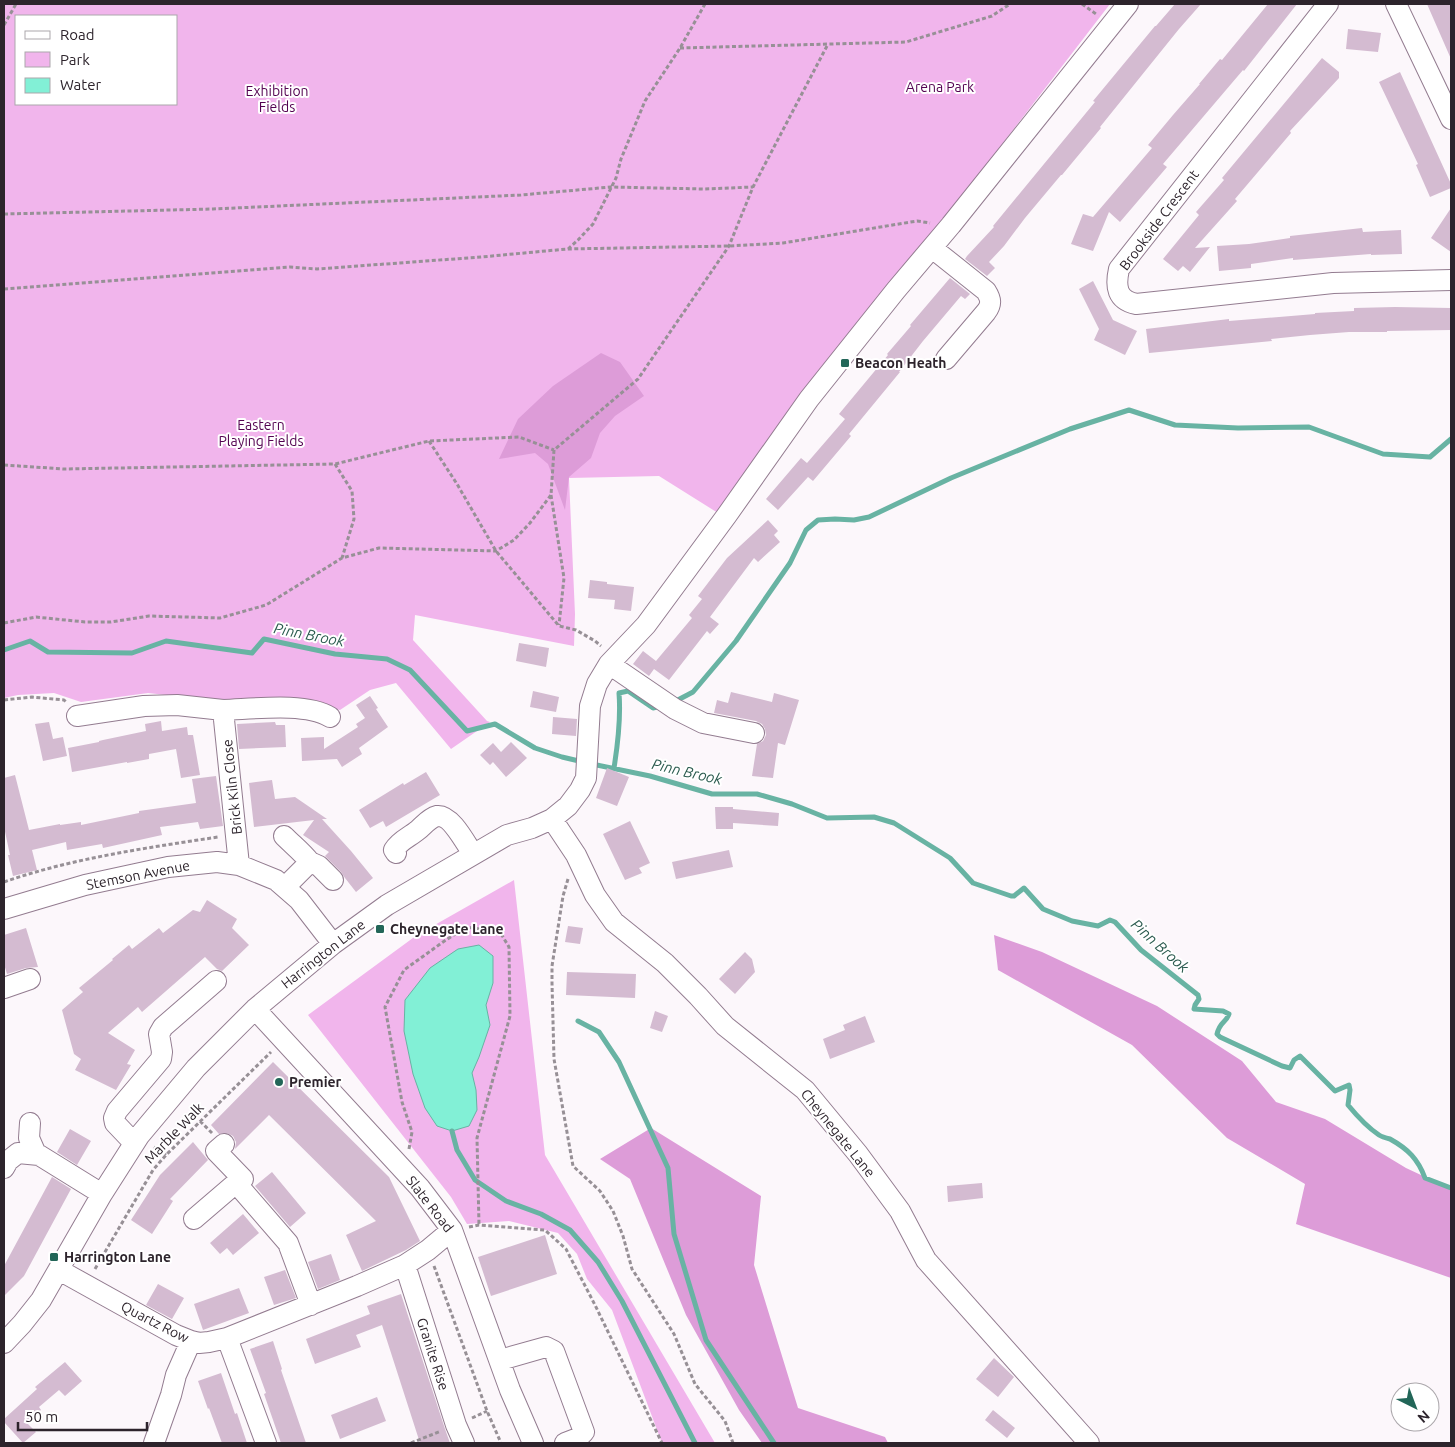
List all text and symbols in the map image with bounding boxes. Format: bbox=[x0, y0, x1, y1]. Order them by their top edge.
legend bbox=[15, 15, 178, 105]
text: Road bbox=[60, 26, 95, 43]
text: Park bbox=[60, 51, 90, 68]
text: Water bbox=[60, 76, 101, 93]
park label: Arena Park bbox=[906, 79, 974, 95]
park label: Exhibition Fields bbox=[245, 83, 309, 115]
street label: Brookside Crescent bbox=[1116, 166, 1202, 273]
place label: Beacon Heath bbox=[855, 355, 947, 371]
marker: Beacon Heath bbox=[839, 357, 851, 369]
park label: Eastern Playing Fields bbox=[218, 417, 304, 449]
water label: Pinn Brook bbox=[272, 619, 346, 650]
street label: Brick Kiln Close bbox=[219, 739, 245, 835]
water label: Pinn Brook bbox=[650, 755, 724, 788]
street label: Stemson Avenue bbox=[85, 857, 191, 893]
water label: Pinn Brook bbox=[1128, 915, 1193, 976]
street label: Harrington Lane bbox=[278, 916, 368, 992]
place label: Cheynegate Lane bbox=[390, 921, 504, 937]
marker: Cheynegate Lane bbox=[374, 923, 386, 935]
place label: Premier bbox=[289, 1074, 342, 1090]
marker: Premier bbox=[273, 1076, 285, 1088]
street label: Cheynegate Lane bbox=[798, 1086, 878, 1180]
street label: Marble Walk bbox=[141, 1099, 207, 1167]
street label: Slate Road bbox=[403, 1173, 457, 1235]
place label: Harrington Lane bbox=[64, 1249, 171, 1265]
marker: Harrington Lane bbox=[48, 1251, 60, 1263]
street label: Quartz Row bbox=[118, 1298, 192, 1346]
street label: Granite Rise bbox=[414, 1316, 452, 1392]
north arrow bbox=[1390, 1382, 1440, 1432]
scale bar bbox=[18, 1400, 146, 1432]
text: N bbox=[1414, 1407, 1433, 1426]
text: 50 m bbox=[25, 1408, 58, 1425]

